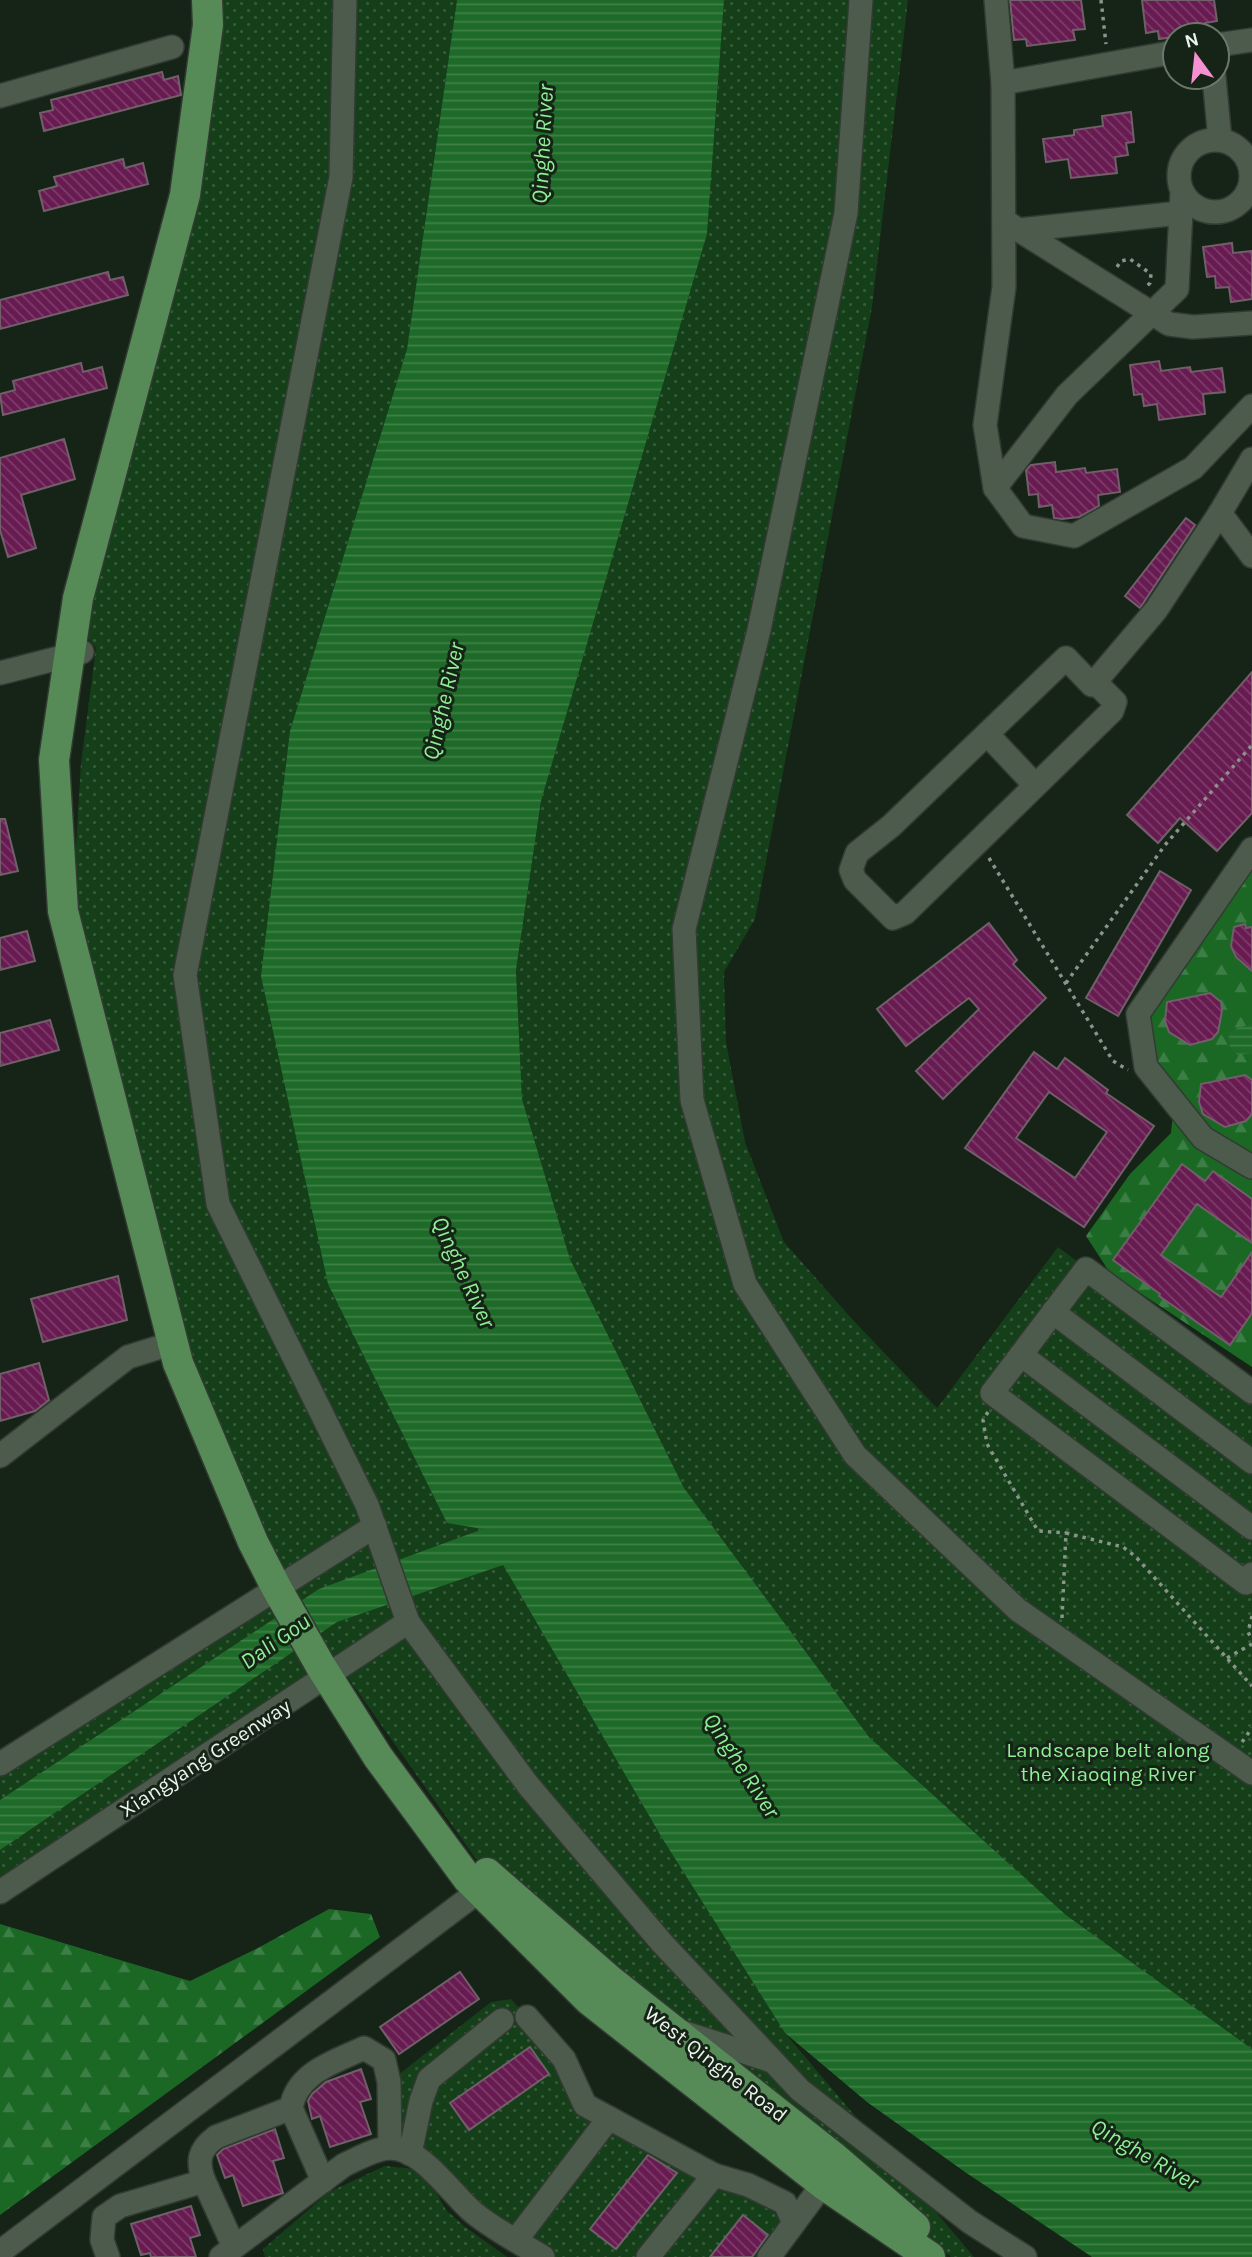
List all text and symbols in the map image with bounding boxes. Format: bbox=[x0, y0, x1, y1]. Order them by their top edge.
north arrow bbox=[1161, 21, 1231, 91]
text: N bbox=[1182, 28, 1201, 53]
water label: Qinghe River bbox=[526, 82, 559, 205]
water label: Qinghe River bbox=[417, 639, 470, 763]
water label: Qinghe River bbox=[426, 1212, 502, 1333]
water label: Dali Gou bbox=[235, 1608, 316, 1675]
street label: Xiangyang Greenway bbox=[115, 1694, 295, 1822]
water label: Qinghe River bbox=[698, 1708, 786, 1824]
park label: Landscape belt along the Xiaoqing River bbox=[1006, 1738, 1210, 1786]
street label: West Qinghe Road bbox=[640, 2001, 792, 2127]
water label: Qinghe River bbox=[1086, 2113, 1204, 2197]

